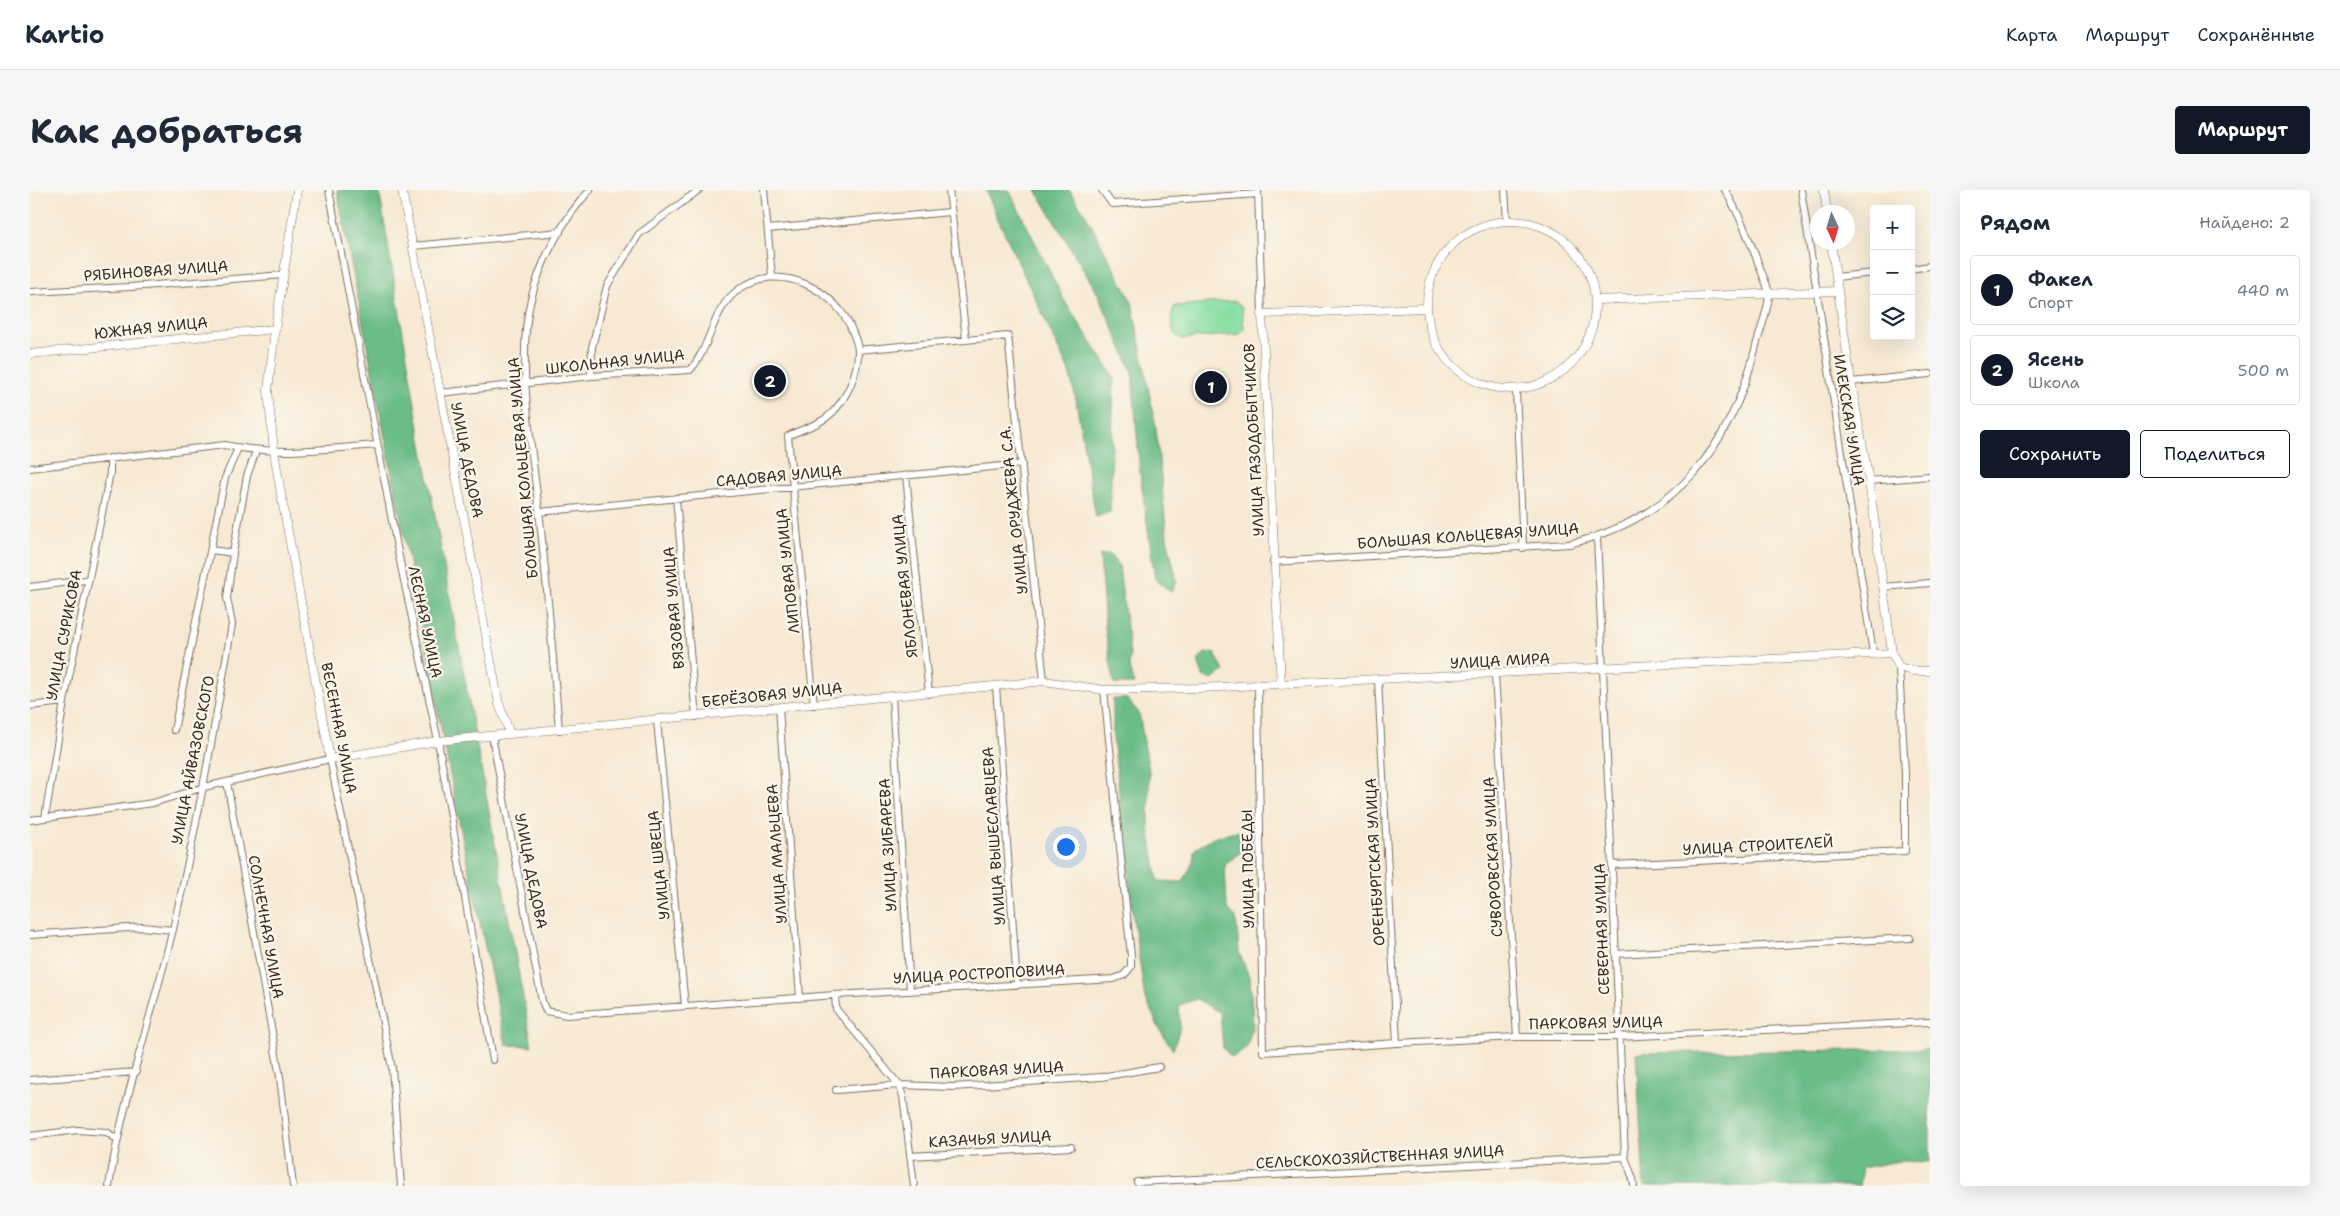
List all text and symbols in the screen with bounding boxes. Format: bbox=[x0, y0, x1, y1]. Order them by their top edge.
text: Kartio bbox=[25, 19, 104, 51]
text: Карта bbox=[2006, 23, 2057, 47]
text: Маршрут bbox=[2085, 23, 2169, 47]
text: Сохранённые bbox=[2197, 23, 2315, 47]
button: Маршрут bbox=[2175, 106, 2310, 154]
text: Как добраться bbox=[30, 107, 303, 154]
north arrow bbox=[1810, 205, 1855, 250]
map controls bbox=[1870, 205, 1915, 340]
button: + bbox=[1870, 205, 1915, 250]
text: Рядом bbox=[1980, 209, 2050, 237]
text: Найдено: 2 bbox=[2199, 212, 2290, 233]
button: − bbox=[1870, 250, 1915, 295]
street label: РЯБИНОВАЯ УЛИЦА bbox=[83, 256, 229, 286]
text: Факел bbox=[2028, 267, 2093, 292]
text: 1 bbox=[1993, 280, 2001, 301]
text: 440 m bbox=[2237, 280, 2289, 301]
text: Спорт bbox=[2028, 292, 2073, 313]
button: layers bbox=[1870, 295, 1915, 340]
street label: ЮЖНАЯ УЛИЦА bbox=[93, 312, 209, 344]
street label: УЛИЦА ГАЗОДОБЫТЧИКОВ bbox=[1239, 343, 1269, 537]
street label: ШКОЛЬНАЯ УЛИЦА bbox=[544, 345, 686, 379]
text: Ясень bbox=[2028, 347, 2084, 372]
street label: ИЛЕКСКАЯ УЛИЦА bbox=[1829, 353, 1869, 487]
street label: БОЛЬШАЯ КОЛЬЦЕВАЯ УЛИЦА bbox=[503, 356, 543, 580]
text: 2 bbox=[1991, 360, 2003, 381]
text: 500 m bbox=[2238, 360, 2289, 381]
pin: 2 bbox=[754, 362, 786, 400]
pin: 1 bbox=[1195, 368, 1227, 406]
text: Школа bbox=[2028, 372, 2080, 393]
street label: УЛИЦА ДЕДОВА bbox=[446, 400, 488, 520]
street label: УЛИЦА ОРУДЖЕВА С.А. bbox=[995, 425, 1033, 595]
button: Сохранить bbox=[1980, 430, 2130, 478]
button: Поделиться bbox=[2140, 430, 2290, 478]
street label: САДОВАЯ УЛИЦА bbox=[715, 461, 843, 491]
street label: ЛИПОВАЯ УЛИЦА bbox=[771, 507, 805, 635]
street label: ЯБЛОНЕВАЯ УЛИЦА bbox=[887, 513, 922, 659]
street label: БОЛЬШАЯ КОЛЬЦЕВАЯ УЛИЦА bbox=[1356, 518, 1580, 554]
street label: ВЯЗОВАЯ УЛИЦА bbox=[659, 546, 689, 670]
street label: ЛЕСНАЯ УЛИЦА bbox=[403, 564, 447, 680]
street label: УЛИЦА СУРИКОВА bbox=[41, 568, 87, 702]
street label: УЛИЦА МИРА bbox=[1449, 648, 1551, 674]
street label: ВЕСЕННАЯ УЛИЦА bbox=[316, 661, 362, 796]
street label: УЛИЦА АЙВАЗОВСКОГО bbox=[166, 673, 219, 846]
street label: БЕРЁЗОВАЯ УЛИЦА bbox=[701, 678, 844, 712]
street label: УЛИЦА ВЫШЕСЛАВЦЕВА bbox=[978, 746, 1010, 926]
street label: СУВОРОВСКАЯ УЛИЦА bbox=[1479, 776, 1507, 938]
street label: ОРЕНБУРГСКАЯ УЛИЦА bbox=[1361, 777, 1389, 947]
street label: УЛИЦА ЗИБАРЕВА bbox=[875, 778, 901, 912]
street label: УЛИЦА МАЛЬЦЕВА bbox=[762, 783, 792, 925]
street label: УЛИЦА ШВЕЦА bbox=[643, 809, 675, 921]
street label: УЛИЦА ПОБЕДЫ bbox=[1237, 809, 1259, 929]
street label: УЛИЦА ДЕДОВА bbox=[510, 811, 552, 931]
street label: УЛИЦА СТРОИТЕЛЕЙ bbox=[1682, 831, 1834, 860]
your location bbox=[1053, 834, 1079, 860]
street label: СОЛНЕЧНАЯ УЛИЦА bbox=[244, 854, 288, 1000]
street label: СЕВЕРНАЯ УЛИЦА bbox=[1590, 863, 1614, 995]
street label: УЛИЦА РОСТРОПОВИЧА bbox=[892, 959, 1066, 988]
street label: ПАРКОВАЯ УЛИЦА bbox=[1529, 1012, 1663, 1034]
street label: ПАРКОВАЯ УЛИЦА bbox=[930, 1056, 1065, 1083]
street label: КАЗАЧЬЯ УЛИЦА bbox=[928, 1126, 1052, 1152]
street label: СЕЛЬСКОХОЗЯЙСТВЕННАЯ УЛИЦА bbox=[1255, 1139, 1505, 1173]

